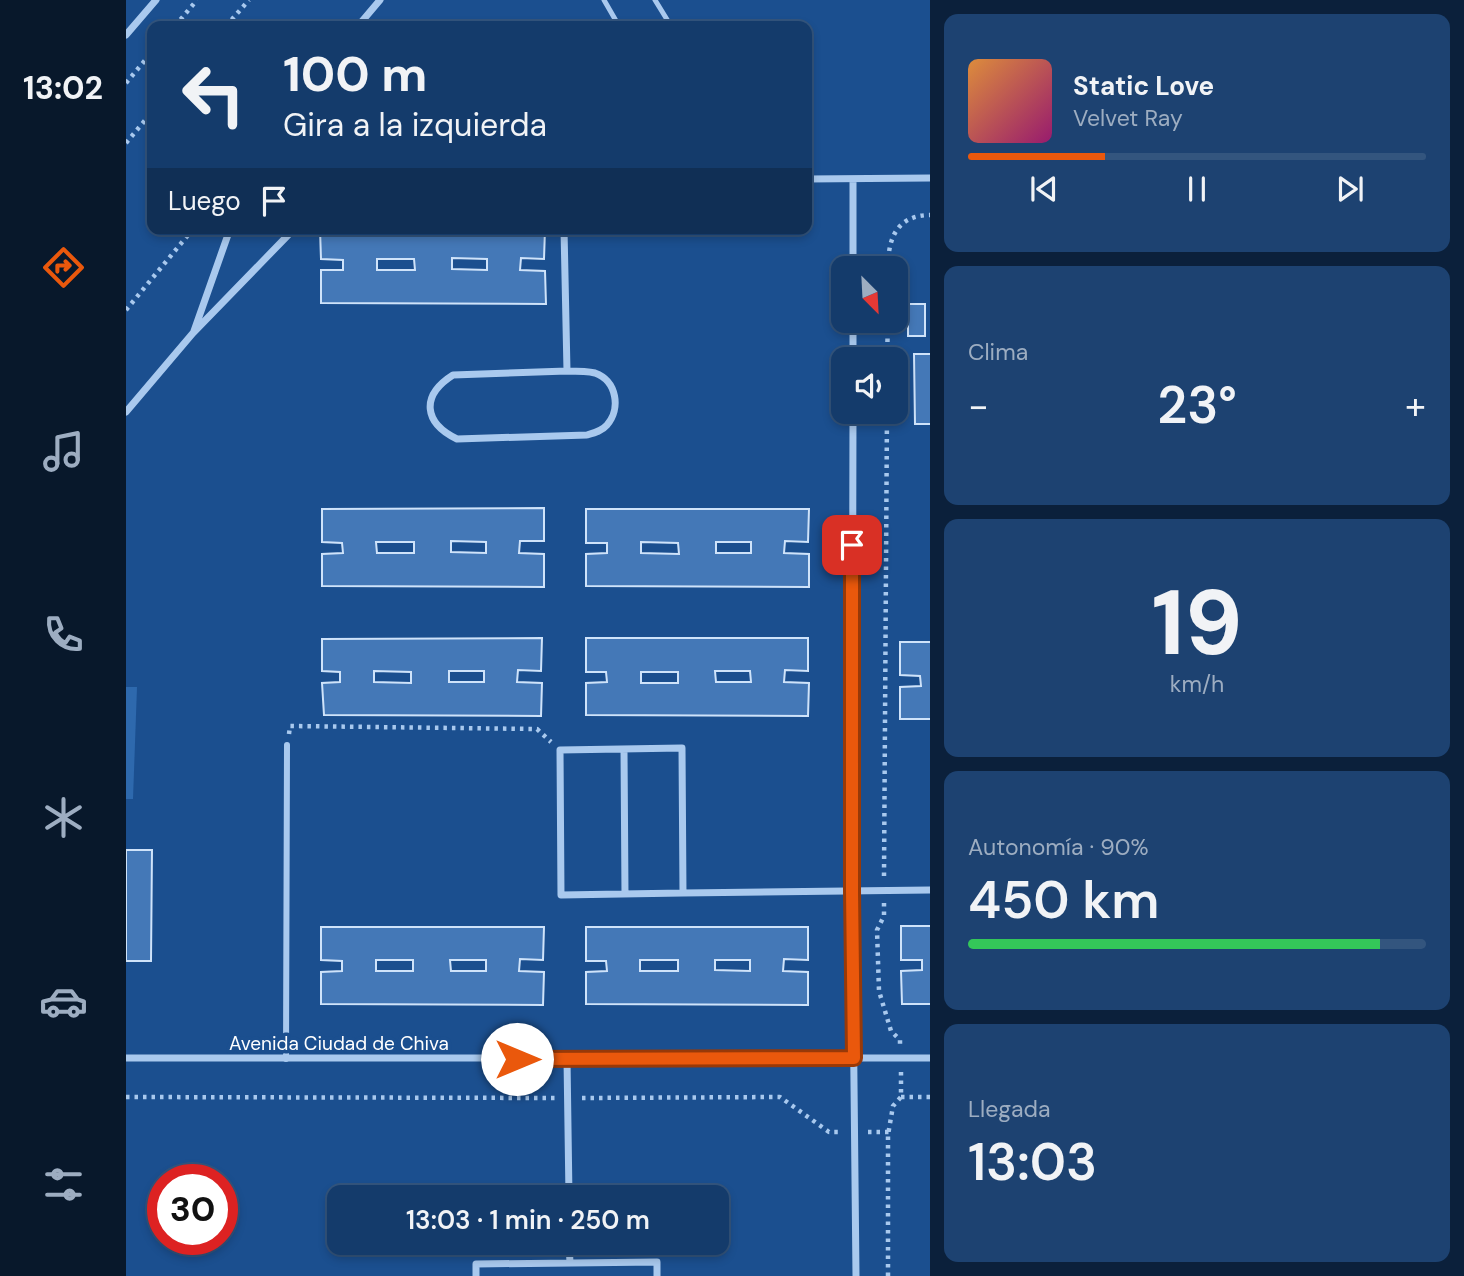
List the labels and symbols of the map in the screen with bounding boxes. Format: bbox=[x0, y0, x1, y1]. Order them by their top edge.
north arrow bbox=[831, 256, 908, 332]
pin bbox=[822, 515, 882, 575]
position arrow bbox=[480, 1022, 554, 1096]
street label: Avenida Ciudad de Chiva bbox=[229, 1031, 449, 1056]
speed limit sign: 30 bbox=[147, 1164, 238, 1255]

